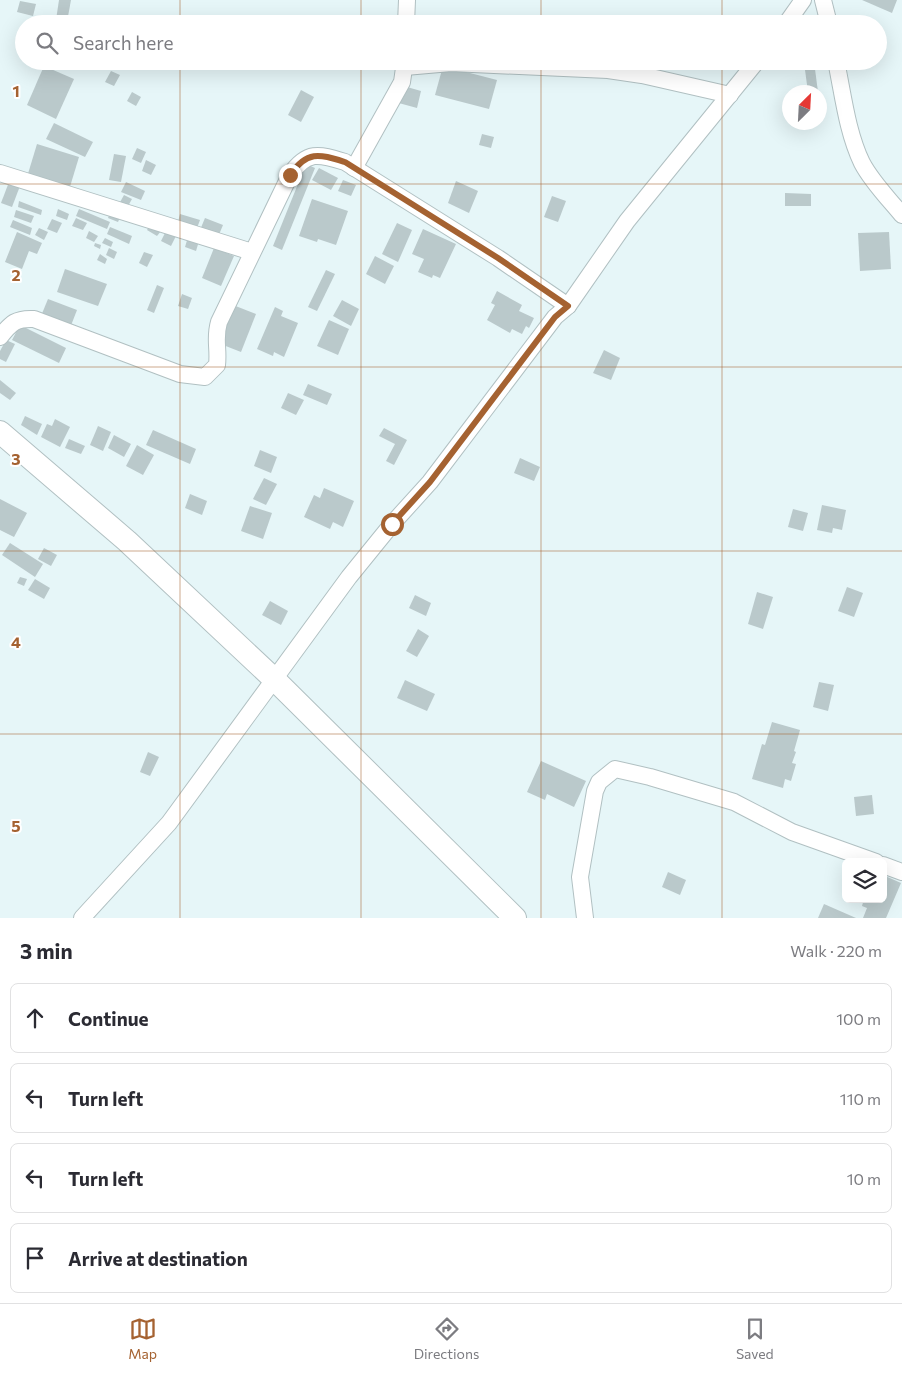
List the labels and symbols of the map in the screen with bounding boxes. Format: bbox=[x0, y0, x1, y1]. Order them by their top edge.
text: 1 bbox=[12, 81, 20, 100]
north arrow bbox=[782, 85, 827, 130]
route end bbox=[279, 164, 302, 187]
text: 2 bbox=[11, 265, 21, 284]
text: 3 bbox=[11, 449, 21, 468]
route start bbox=[381, 513, 404, 536]
text: 4 bbox=[11, 632, 21, 651]
text: 5 bbox=[11, 816, 21, 835]

